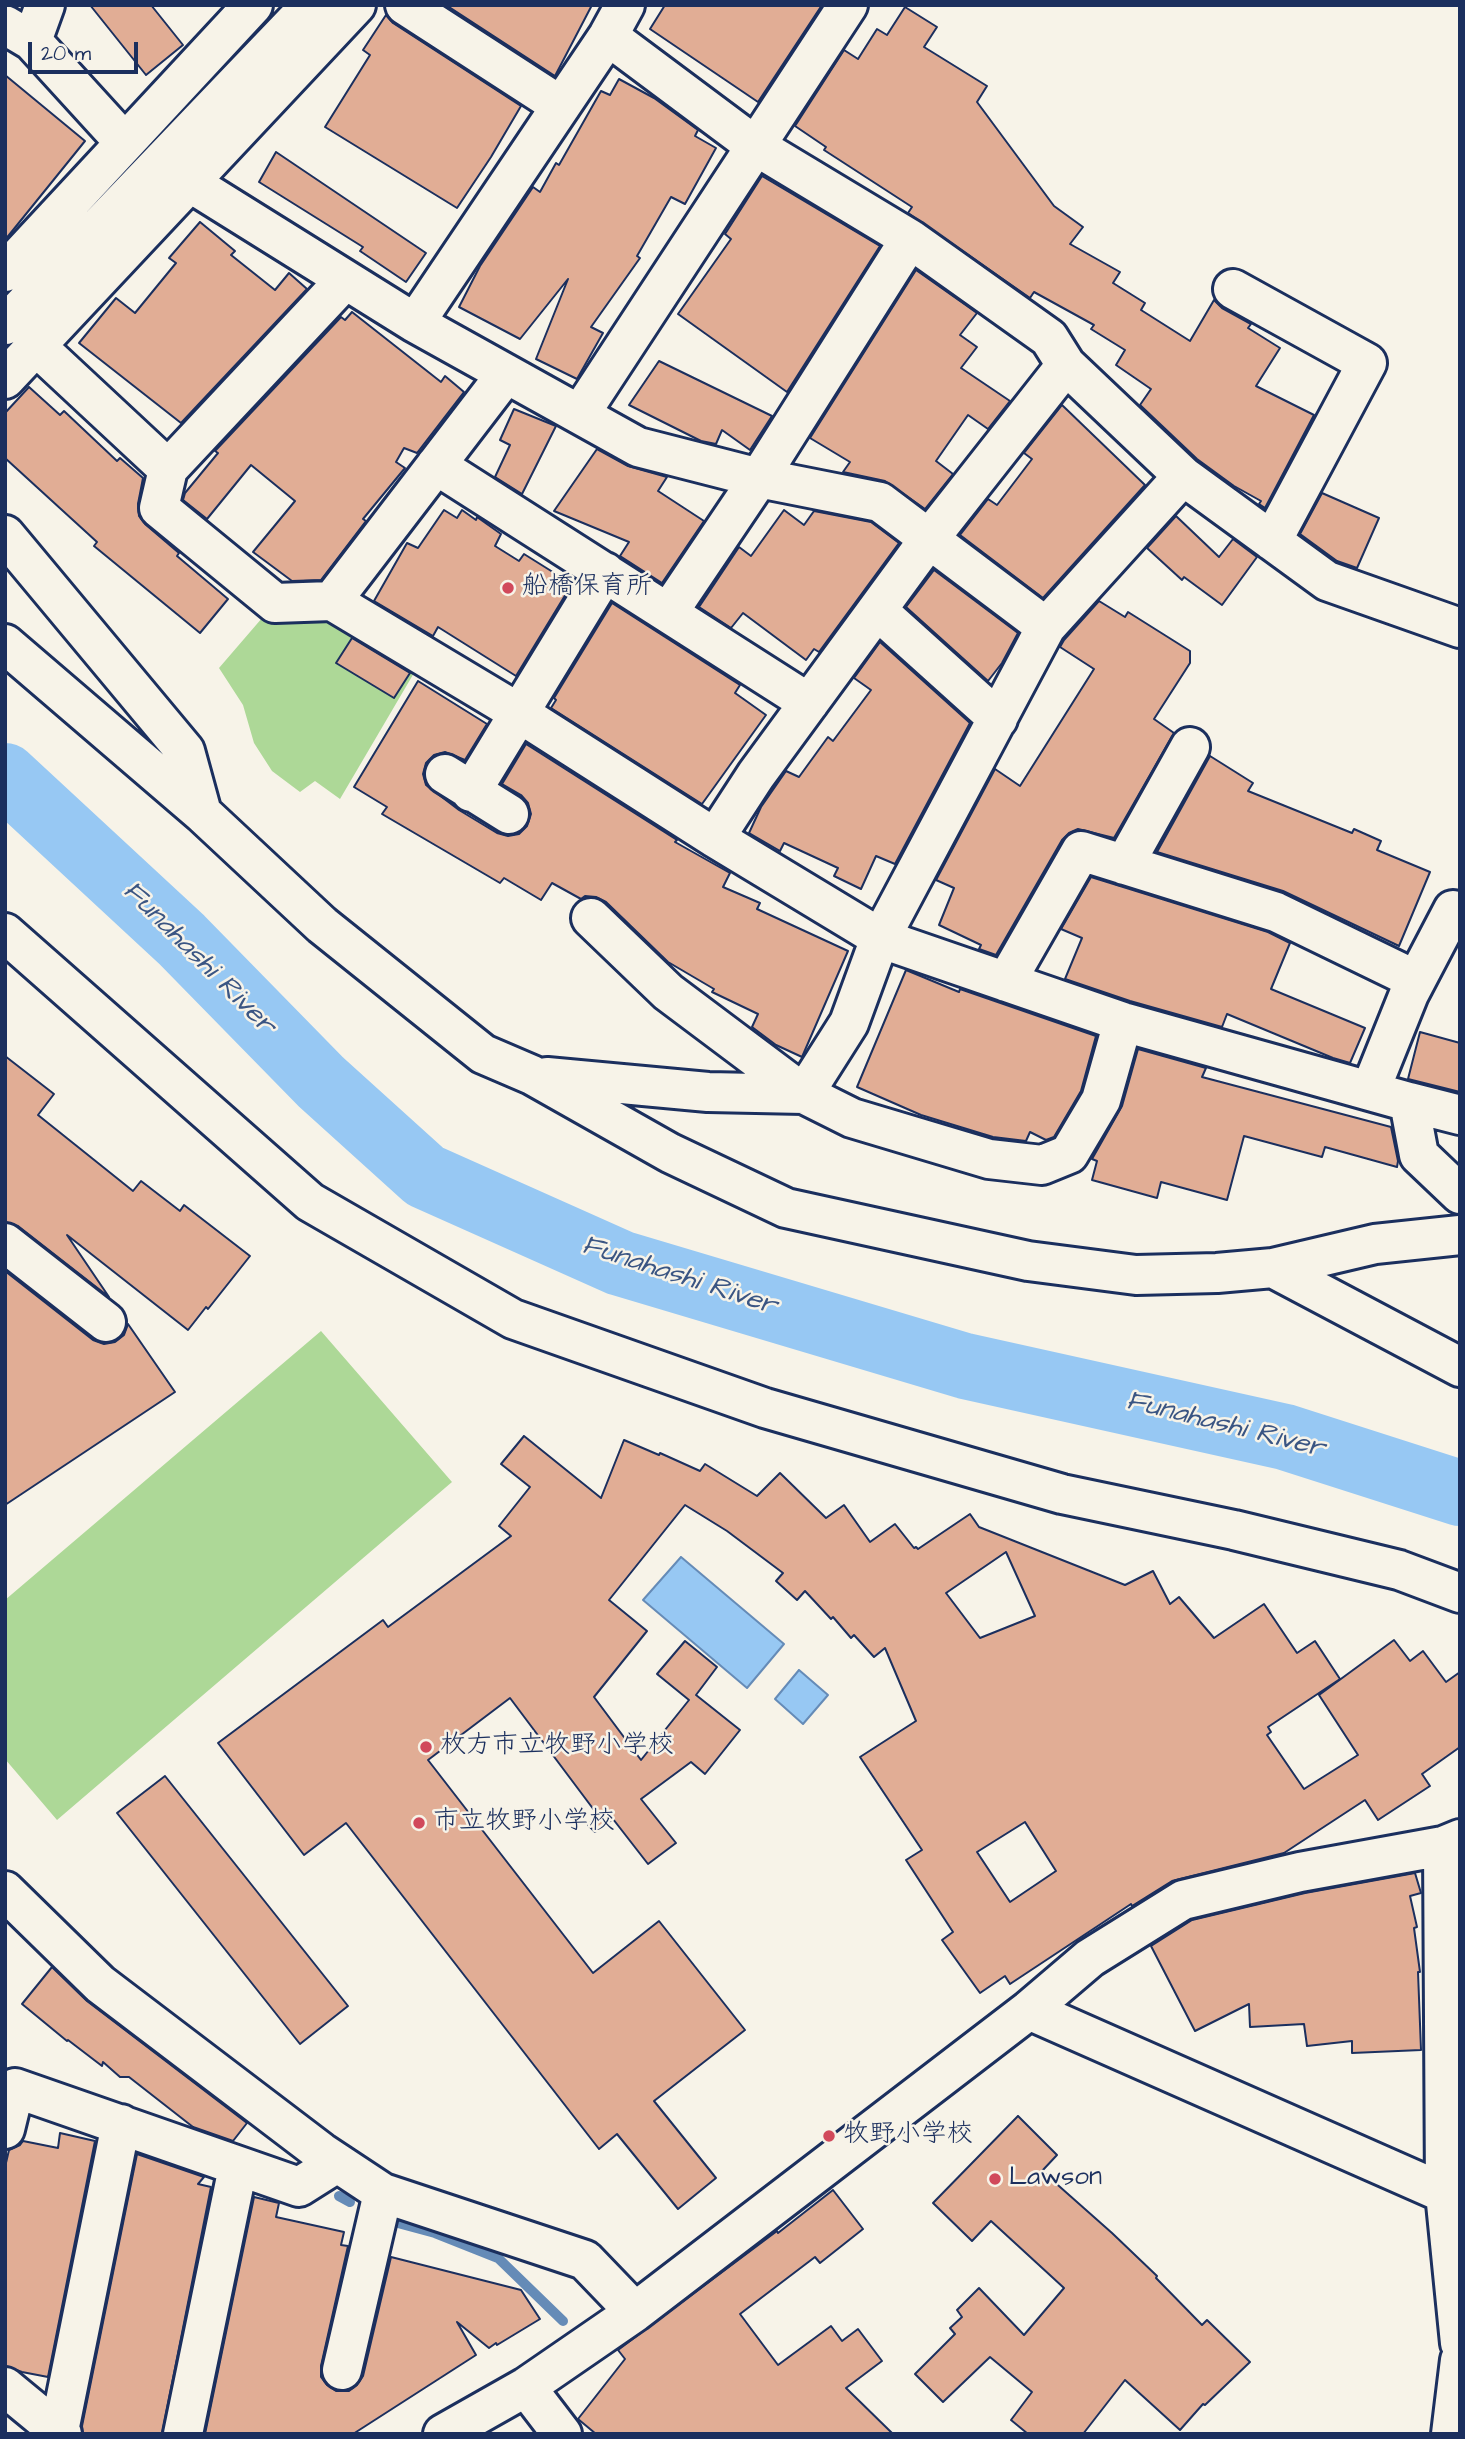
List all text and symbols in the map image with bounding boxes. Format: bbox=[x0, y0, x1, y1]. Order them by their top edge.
scale bar bbox=[32, 28, 142, 72]
text: 20 m bbox=[41, 39, 91, 68]
place label: 船橋保育所 bbox=[522, 572, 652, 604]
marker: 船橋保育所 bbox=[500, 580, 516, 596]
water label: Funahashi River bbox=[114, 875, 282, 1043]
water label: Funahashi River bbox=[577, 1230, 781, 1324]
water label: Funahashi River bbox=[1123, 1385, 1327, 1467]
place label: 枚方市立牧野小学校 bbox=[440, 1731, 674, 1763]
marker: 枚方市立牧野小学校 bbox=[418, 1739, 434, 1755]
place label: 市立牧野小学校 bbox=[433, 1807, 615, 1839]
marker: 市立牧野小学校 bbox=[411, 1815, 427, 1831]
place label: 牧野小学校 bbox=[843, 2120, 973, 2152]
marker: 牧野小学校 bbox=[821, 2128, 837, 2144]
place label: Lawson bbox=[1009, 2163, 1102, 2195]
marker: Lawson bbox=[987, 2171, 1003, 2187]

